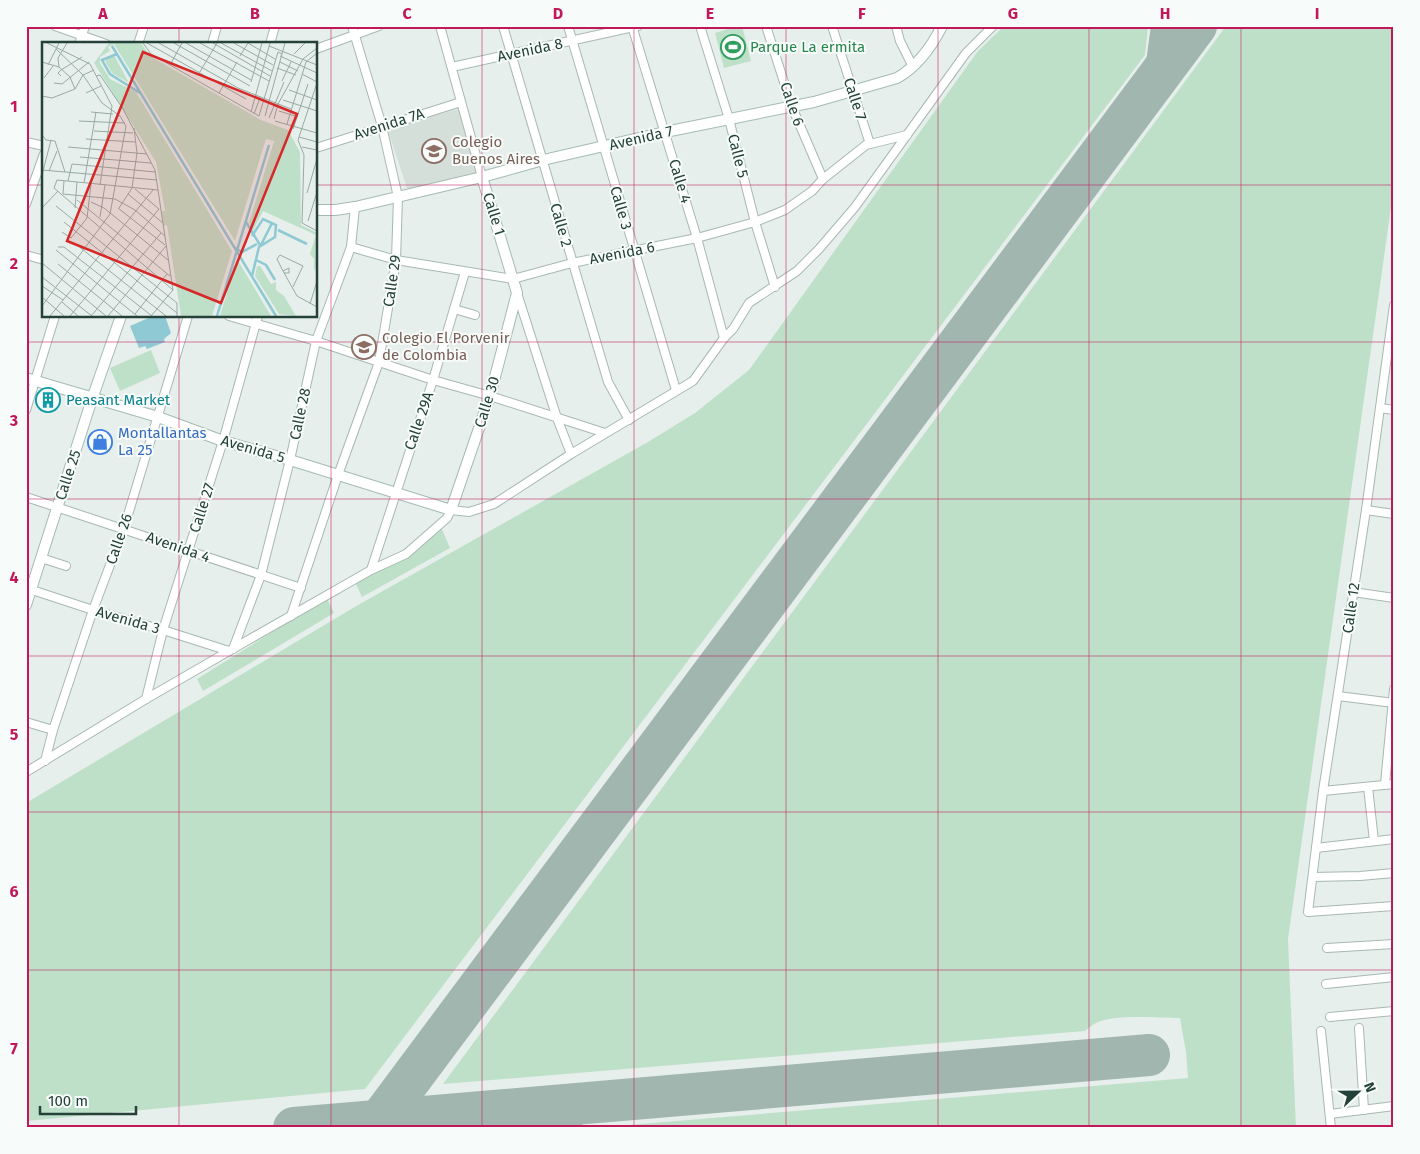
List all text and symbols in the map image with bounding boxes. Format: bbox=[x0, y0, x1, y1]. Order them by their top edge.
text: A bbox=[97, 4, 108, 23]
text: B bbox=[250, 4, 260, 23]
text: C bbox=[402, 4, 412, 23]
text: D bbox=[553, 4, 563, 23]
text: E bbox=[706, 4, 714, 23]
text: F bbox=[858, 4, 866, 23]
text: G bbox=[1008, 4, 1018, 23]
text: H bbox=[1160, 4, 1170, 23]
text: I bbox=[1315, 4, 1319, 23]
street label: Avenida 8 bbox=[496, 34, 564, 66]
sports icon: Parque La ermita bbox=[720, 34, 746, 60]
place label: Parque La ermita bbox=[750, 38, 865, 56]
inset map bbox=[42, 42, 318, 318]
street label: Calle 7 bbox=[840, 75, 870, 123]
street label: Calle 6 bbox=[776, 80, 808, 128]
text: 1 bbox=[10, 97, 18, 116]
street label: Avenida 7A bbox=[351, 104, 427, 144]
street label: Avenida 7 bbox=[607, 122, 675, 154]
street label: Calle 5 bbox=[724, 132, 752, 180]
place label: Colegio Buenos Aires bbox=[452, 133, 540, 168]
school or university icon: Colegio Buenos Aires bbox=[421, 138, 447, 164]
street label: Calle 4 bbox=[665, 157, 695, 205]
street label: Calle 3 bbox=[606, 184, 636, 232]
street label: Calle 1 bbox=[479, 191, 509, 237]
street label: Calle 2 bbox=[546, 201, 576, 249]
street label: Avenida 6 bbox=[588, 238, 656, 268]
text: 2 bbox=[10, 254, 18, 273]
street label: Calle 29 bbox=[379, 254, 405, 308]
place label: Colegio El Porvenir de Colombia bbox=[382, 329, 510, 364]
school or university icon: Colegio El Porvenir de Colombia bbox=[351, 334, 377, 360]
street label: Calle 30 bbox=[471, 374, 503, 430]
street label: Calle 28 bbox=[286, 386, 314, 442]
building icon: Peasant Market bbox=[35, 387, 61, 413]
street label: Calle 29A bbox=[401, 389, 438, 453]
place label: Peasant Market bbox=[66, 391, 171, 409]
text: 3 bbox=[9, 411, 18, 430]
place label: Montallantas La 25 bbox=[118, 424, 207, 459]
shop icon: Montallantas La 25 bbox=[87, 429, 113, 455]
street label: Avenida 5 bbox=[219, 431, 287, 467]
street label: Calle 25 bbox=[51, 447, 85, 503]
street label: Calle 27 bbox=[186, 481, 219, 535]
street label: Calle 26 bbox=[102, 511, 136, 567]
street label: Avenida 4 bbox=[144, 528, 212, 566]
text: 4 bbox=[9, 568, 19, 587]
street label: Calle 12 bbox=[1339, 581, 1363, 635]
street label: Avenida 3 bbox=[94, 602, 162, 638]
text: 5 bbox=[10, 725, 19, 744]
text: 6 bbox=[9, 882, 19, 901]
text: 7 bbox=[10, 1039, 18, 1058]
north arrow bbox=[1332, 1066, 1382, 1116]
text: N bbox=[1360, 1080, 1379, 1095]
scale bar bbox=[40, 1084, 136, 1116]
text: 100 m bbox=[48, 1092, 88, 1110]

